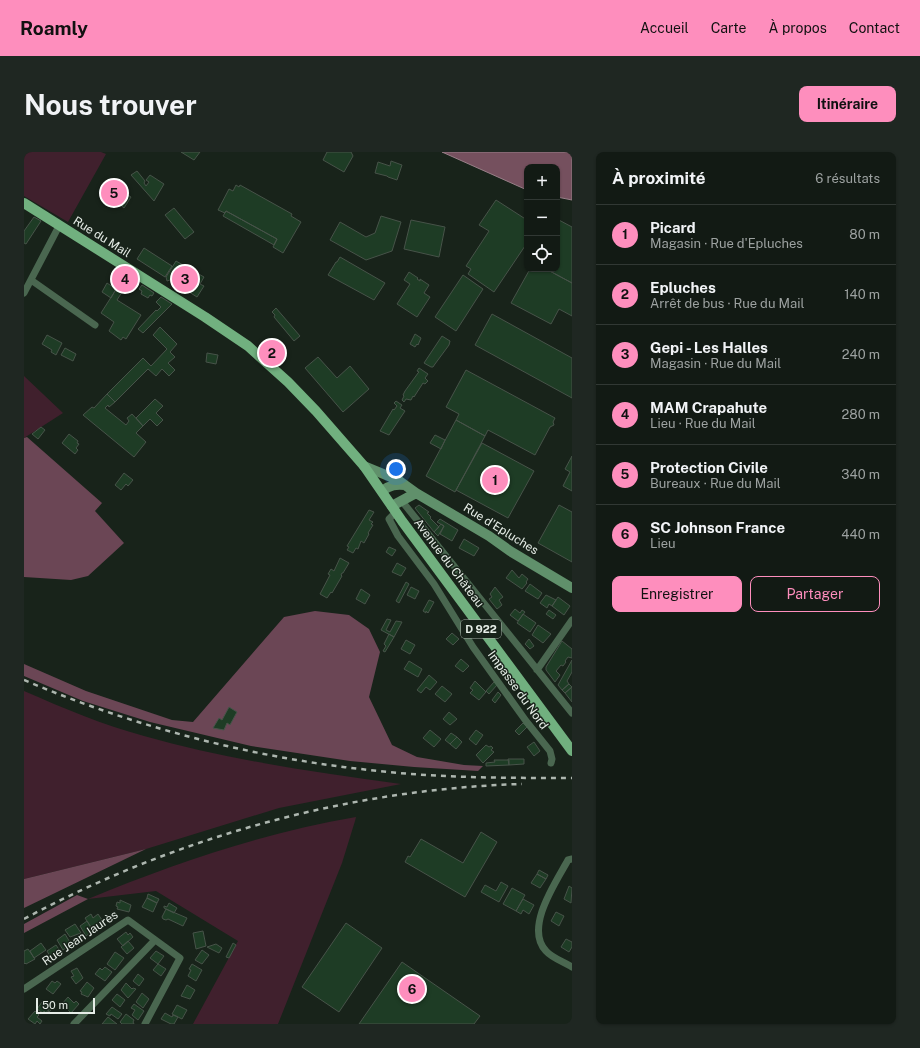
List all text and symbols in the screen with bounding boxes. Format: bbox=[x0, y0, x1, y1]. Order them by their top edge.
text: Roamly bbox=[20, 17, 88, 39]
text: Accueil bbox=[640, 20, 689, 36]
text: Carte bbox=[711, 20, 747, 36]
text: À propos bbox=[769, 20, 827, 36]
text: Contact bbox=[849, 20, 900, 36]
button: Itinéraire bbox=[799, 86, 896, 122]
text: Nous trouver bbox=[24, 88, 197, 121]
map controls bbox=[524, 164, 560, 272]
button: + bbox=[524, 164, 560, 200]
text: À proximité bbox=[612, 168, 706, 188]
text: 6 résultats bbox=[815, 171, 880, 186]
pin: 5 bbox=[101, 178, 127, 208]
button: − bbox=[524, 200, 560, 236]
street label: Rue du Mail bbox=[71, 214, 134, 260]
text: Picard bbox=[650, 219, 696, 236]
text: 1 bbox=[622, 227, 628, 242]
text: 80 m bbox=[849, 227, 880, 242]
button: locate bbox=[524, 236, 560, 272]
text: Magasin · Rue d'Epluches bbox=[650, 236, 803, 251]
pin: 4 bbox=[112, 264, 138, 294]
pin: 3 bbox=[172, 264, 198, 294]
text: Epluches bbox=[650, 279, 716, 296]
text: 2 bbox=[621, 287, 629, 302]
text: 140 m bbox=[844, 287, 880, 302]
text: Arrêt de bus · Rue du Mail bbox=[650, 296, 804, 311]
pin: 2 bbox=[259, 338, 285, 368]
text: Gepi - Les Halles bbox=[650, 339, 768, 356]
text: 3 bbox=[621, 347, 629, 362]
text: 240 m bbox=[842, 347, 880, 362]
text: Magasin · Rue du Mail bbox=[650, 356, 781, 371]
text: MAM Crapahute bbox=[650, 399, 767, 416]
text: 4 bbox=[621, 407, 629, 422]
text: 280 m bbox=[842, 407, 880, 422]
text: Lieu · Rue du Mail bbox=[650, 416, 756, 431]
your location bbox=[386, 459, 406, 479]
text: Protection Civile bbox=[650, 459, 768, 476]
pin: 1 bbox=[482, 465, 508, 495]
text: 5 bbox=[621, 467, 629, 482]
text: 340 m bbox=[841, 467, 880, 482]
text: Bureaux · Rue du Mail bbox=[650, 476, 781, 491]
street label: Rue d'Epluches bbox=[461, 500, 541, 558]
street label: Avenue du Château bbox=[411, 516, 487, 610]
text: SC Johnson France bbox=[650, 519, 785, 536]
text: 6 bbox=[621, 527, 629, 542]
text: 440 m bbox=[841, 527, 880, 542]
text: Lieu bbox=[650, 536, 676, 551]
button: Enregistrer bbox=[612, 576, 742, 612]
button: Partager bbox=[750, 576, 880, 612]
road number: D 922 bbox=[461, 620, 501, 638]
street label: Impasse du Nord bbox=[485, 648, 551, 732]
street label: Rue Jean Jaurès bbox=[40, 908, 120, 968]
pin: 6 bbox=[399, 974, 425, 1004]
scale bar bbox=[36, 996, 95, 1015]
text: 50 m bbox=[42, 999, 68, 1011]

